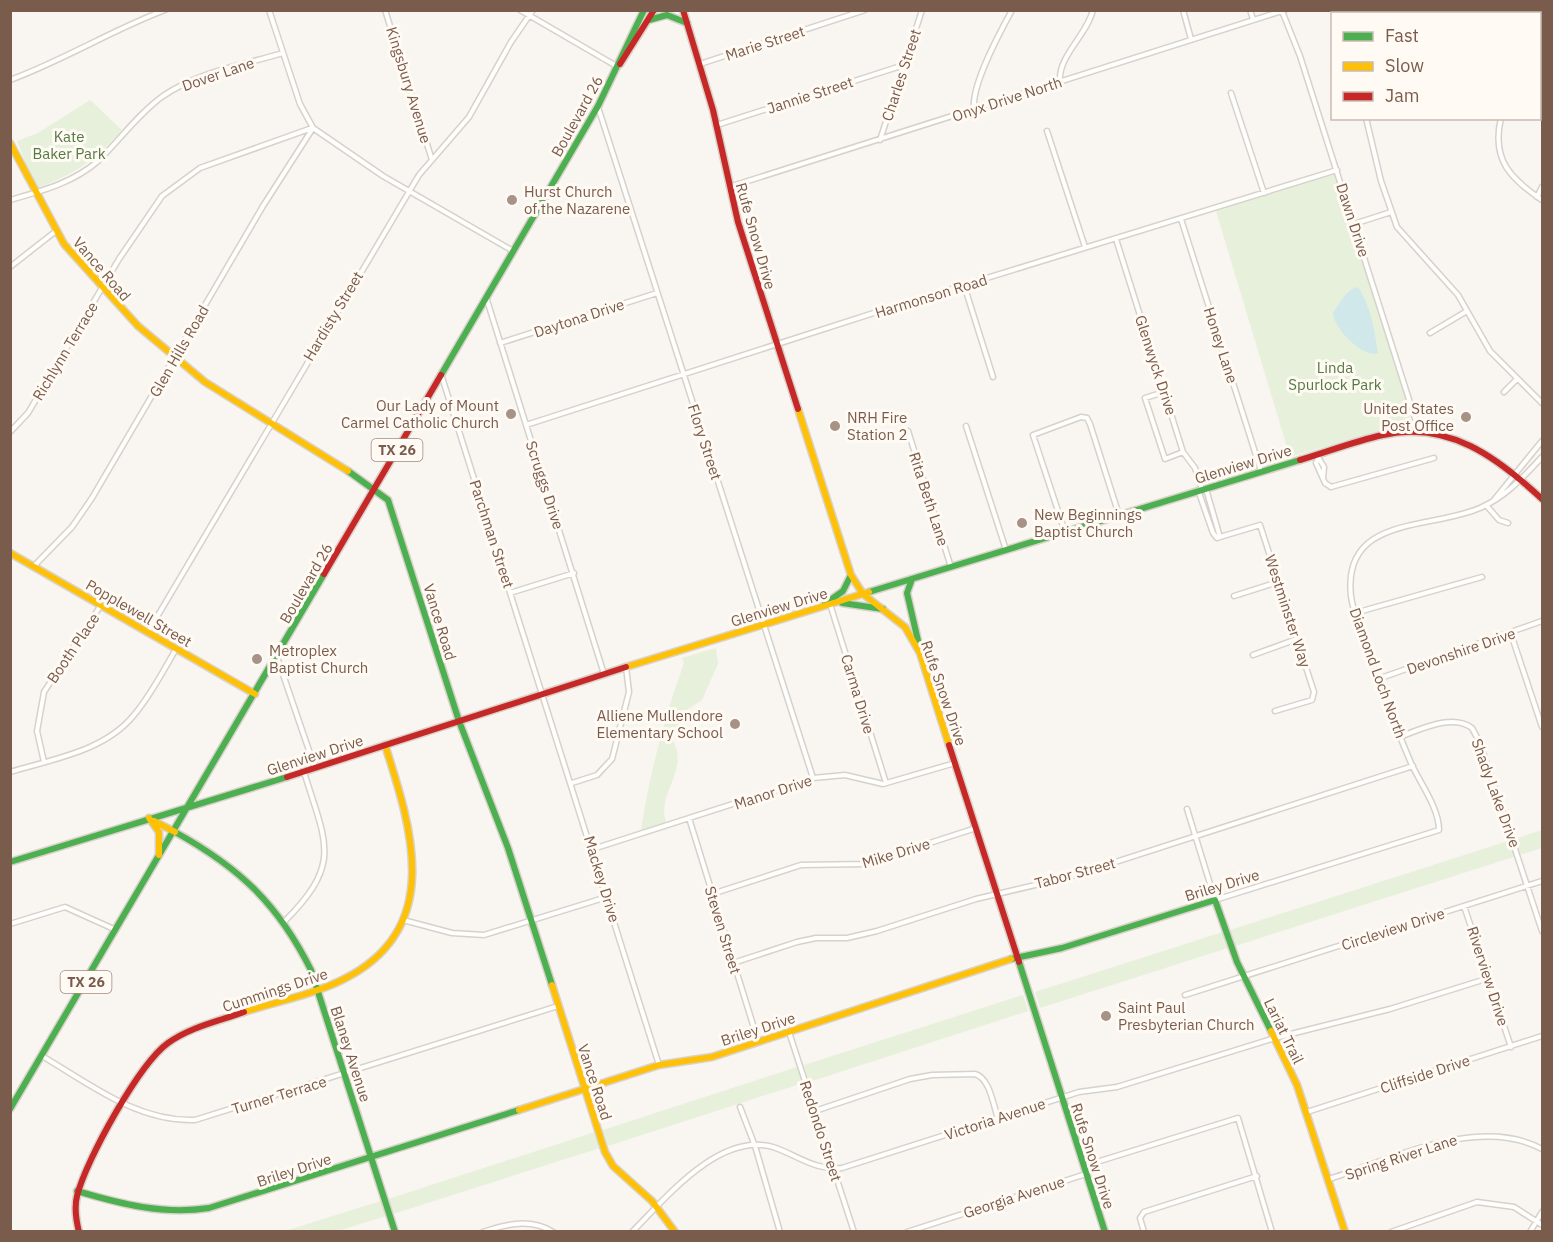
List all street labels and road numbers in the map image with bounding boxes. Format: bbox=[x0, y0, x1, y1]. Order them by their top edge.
street label: Marie Street bbox=[723, 21, 807, 65]
street label: Kingsbury Avenue bbox=[382, 24, 436, 146]
street label: Charles Street bbox=[877, 27, 925, 123]
street label: Dover Lane bbox=[179, 53, 257, 95]
street label: Boulevard 26 bbox=[547, 72, 607, 160]
street label: Jannie Street bbox=[765, 72, 855, 118]
street label: Onyx Drive North bbox=[950, 72, 1064, 126]
street label: Rufe Snow Drive bbox=[732, 180, 780, 292]
street label: Dawn Drive bbox=[1332, 181, 1374, 259]
street label: Vance Road bbox=[69, 233, 135, 305]
street label: Hardisty Street bbox=[299, 268, 367, 364]
street label: Harmonson Road bbox=[873, 270, 989, 322]
street label: Daytona Drive bbox=[531, 294, 627, 342]
street label: Richlynn Terrace bbox=[28, 298, 102, 404]
street label: Glen Hills Road bbox=[145, 302, 213, 400]
street label: Honey Lane bbox=[1200, 305, 1242, 385]
street label: Glenwyck Drive bbox=[1131, 313, 1181, 417]
street label: Flory Street bbox=[684, 402, 726, 482]
street label: Scruggs Drive bbox=[522, 438, 568, 532]
road number: TX 26 bbox=[372, 439, 422, 461]
street label: Glenview Drive bbox=[1192, 440, 1294, 488]
street label: Rita Beth Lane bbox=[905, 450, 953, 548]
street label: Parchman Street bbox=[466, 477, 518, 591]
street label: Boulevard 26 bbox=[275, 539, 337, 627]
street label: Westminster Way bbox=[1261, 552, 1315, 670]
street label: Popplewell Street bbox=[83, 575, 195, 651]
street label: Vance Road bbox=[419, 581, 461, 663]
street label: Glenview Drive bbox=[728, 583, 830, 631]
street label: Diamond Loch North bbox=[1346, 605, 1410, 741]
street label: Booth Place bbox=[43, 609, 103, 687]
street label: Devonshire Drive bbox=[1404, 623, 1518, 679]
street label: Rufe Snow Drive bbox=[917, 638, 971, 748]
street label: Carma Drive bbox=[837, 652, 879, 736]
street label: Glenview Drive bbox=[264, 730, 366, 780]
street label: Shady Lake Drive bbox=[1467, 736, 1525, 850]
street label: Manor Drive bbox=[732, 770, 814, 814]
street label: Mackey Drive bbox=[580, 833, 624, 925]
street label: Mike Drive bbox=[860, 834, 932, 872]
street label: Tabor Street bbox=[1033, 853, 1117, 893]
street label: Briley Drive bbox=[1182, 865, 1262, 905]
street label: Steven Street bbox=[701, 884, 745, 976]
street label: Circleview Drive bbox=[1339, 903, 1447, 955]
street label: Riverview Drive bbox=[1463, 924, 1513, 1028]
street label: Cummings Drive bbox=[220, 964, 330, 1016]
road number: TX 26 bbox=[60, 971, 112, 993]
street label: Lariat Trail bbox=[1260, 995, 1308, 1067]
street label: Blaney Avenue bbox=[327, 1004, 375, 1104]
street label: Briley Drive bbox=[718, 1008, 798, 1050]
street label: Vance Road bbox=[574, 1042, 616, 1122]
street label: Cliffside Drive bbox=[1378, 1051, 1472, 1097]
street label: Turner Terrace bbox=[229, 1072, 329, 1118]
street label: Redondo Street bbox=[796, 1078, 846, 1184]
street label: Victoria Avenue bbox=[942, 1094, 1048, 1144]
street label: Rufe Snow Drive bbox=[1067, 1101, 1119, 1211]
street label: Spring River Lane bbox=[1343, 1130, 1459, 1184]
street label: Briley Drive bbox=[254, 1149, 334, 1191]
street label: Georgia Avenue bbox=[961, 1172, 1067, 1222]

